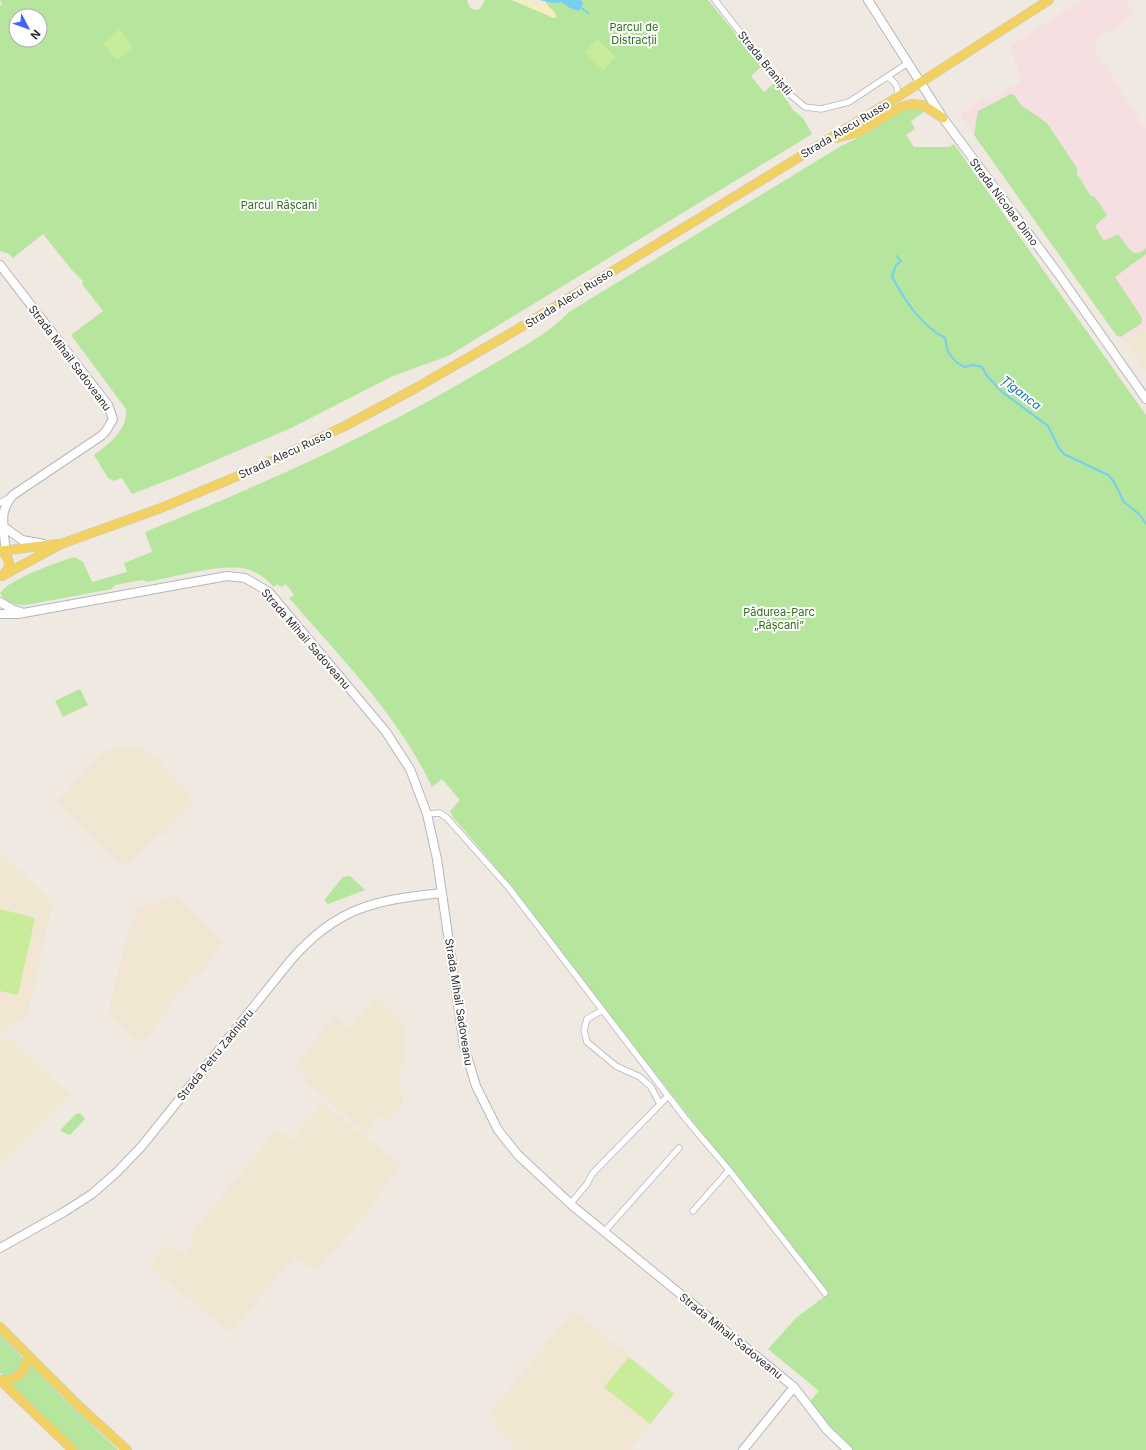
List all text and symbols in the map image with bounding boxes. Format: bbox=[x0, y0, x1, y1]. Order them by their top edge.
north arrow bbox=[8, 8, 48, 48]
park label: Parcul de Distracții bbox=[610, 20, 658, 47]
text: N bbox=[28, 27, 44, 42]
street label: Strada Braniștii bbox=[735, 28, 795, 98]
street label: Strada Alecu Russo bbox=[798, 97, 892, 161]
street label: Strada Nicolae Dimo bbox=[967, 155, 1042, 249]
park label: Parcul Râșcani bbox=[241, 198, 317, 212]
street label: Strada Alecu Russo bbox=[522, 265, 616, 331]
street label: Strada Mihail Sadoveanu bbox=[26, 302, 114, 414]
water label: Țîganca bbox=[998, 372, 1044, 413]
street label: Strada Alecu Russo bbox=[236, 426, 334, 482]
street label: Strada Mihail Sadoveanu bbox=[258, 586, 354, 692]
park label: Pădurea-Parc „Râșcani” bbox=[743, 605, 815, 632]
street label: Strada Mihail Sadoveanu bbox=[442, 937, 476, 1067]
street label: Strada Petru Zadnipru bbox=[174, 1006, 256, 1104]
street label: Strada Mihail Sadoveanu bbox=[677, 1290, 785, 1382]

